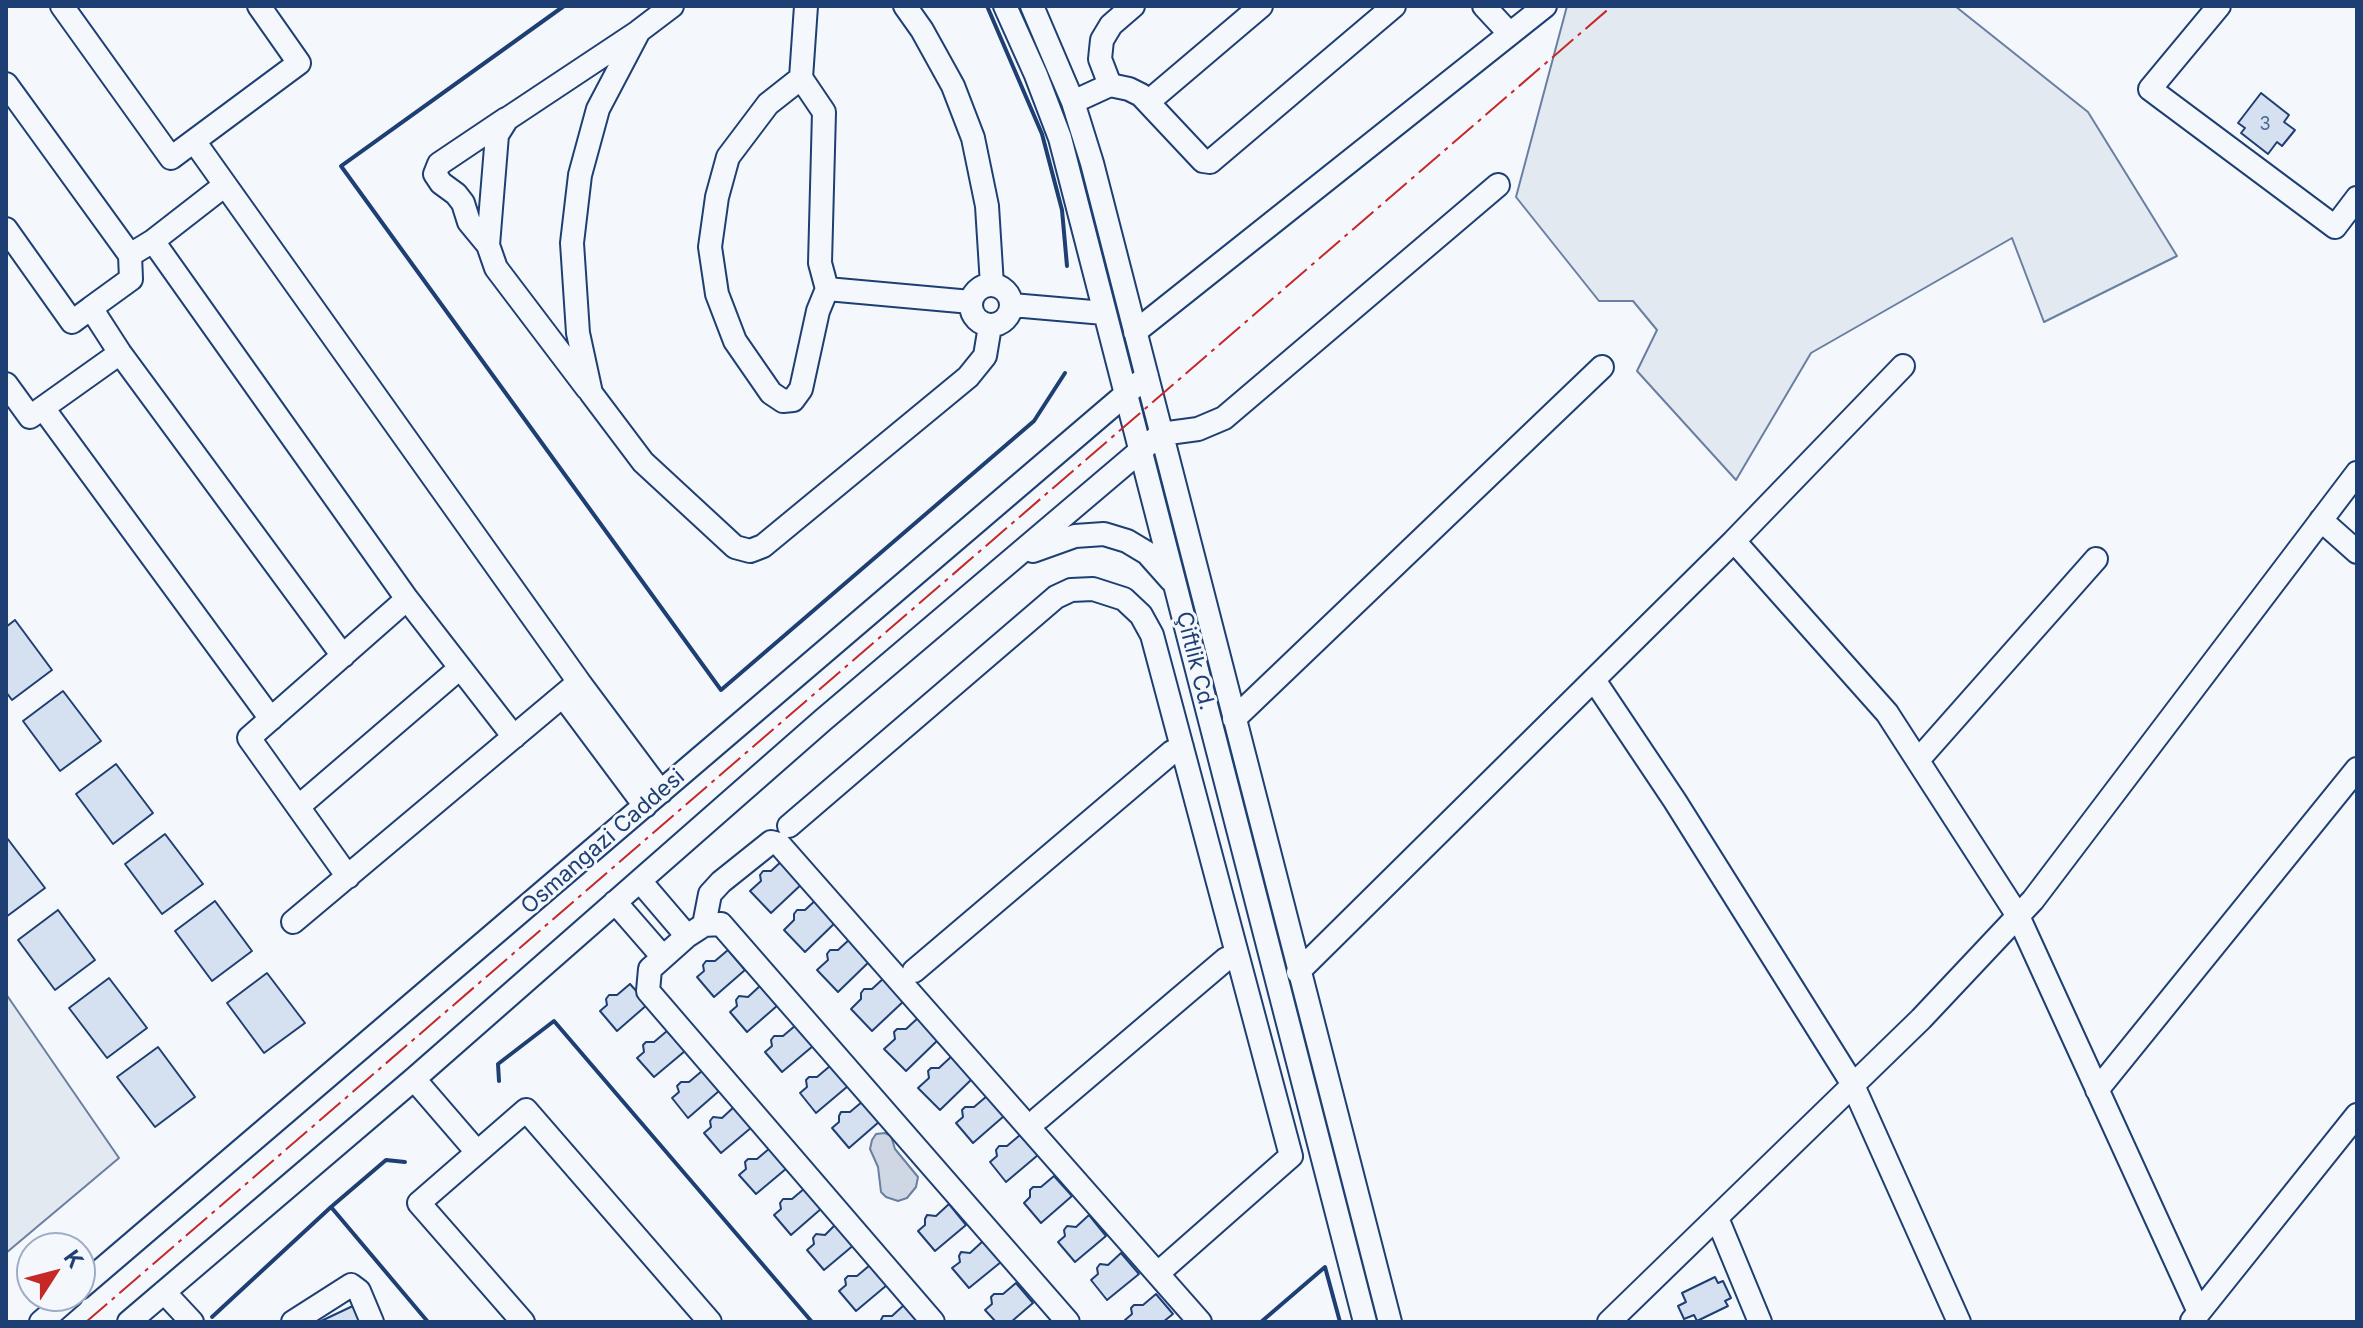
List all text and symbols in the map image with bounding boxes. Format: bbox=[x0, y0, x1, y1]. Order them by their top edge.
house number: 3 bbox=[2259, 114, 2271, 136]
street label: Çiftlik Cd. bbox=[1170, 609, 1220, 713]
street label: Osmangazi Caddesi bbox=[516, 764, 690, 920]
north arrow bbox=[16, 1232, 96, 1312]
text: K bbox=[59, 1245, 89, 1273]

